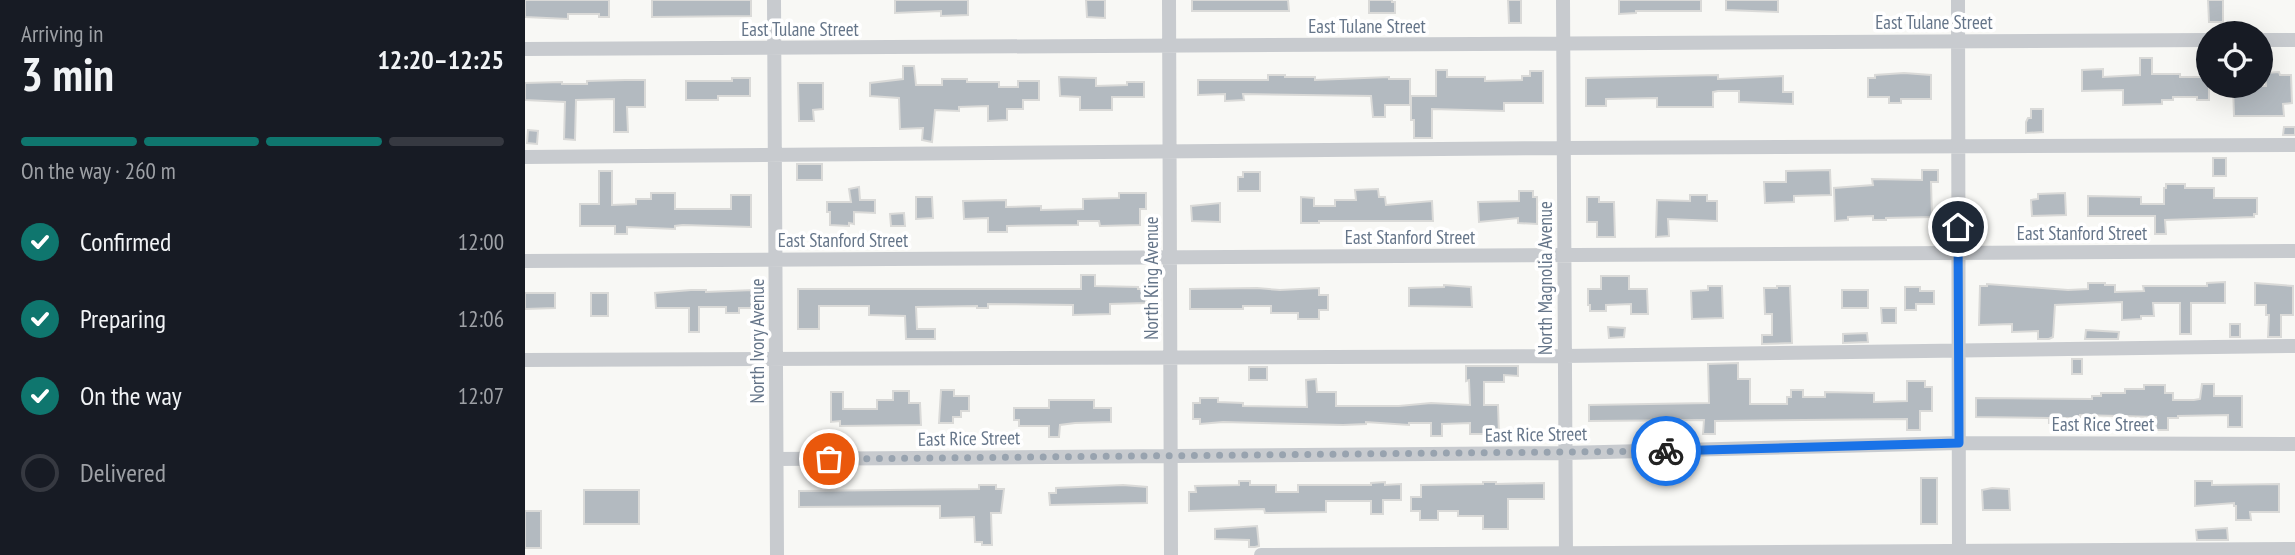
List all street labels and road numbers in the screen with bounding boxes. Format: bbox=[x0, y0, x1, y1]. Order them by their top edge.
street label: East Tulane Street bbox=[1875, 10, 1994, 34]
street label: East Tulane Street bbox=[1308, 14, 1427, 38]
street label: East Tulane Street bbox=[741, 17, 860, 41]
street label: North Magnolia Avenue bbox=[1533, 201, 1557, 355]
street label: North King Avenue bbox=[1139, 216, 1163, 340]
street label: East Stanford Street bbox=[2017, 221, 2148, 245]
street label: East Stanford Street bbox=[1345, 225, 1476, 249]
street label: East Stanford Street bbox=[778, 228, 909, 252]
street label: North Ivory Avenue bbox=[745, 278, 769, 404]
street label: East Rice Street bbox=[2052, 412, 2155, 436]
street label: East Rice Street bbox=[1485, 421, 1588, 447]
street label: East Rice Street bbox=[918, 425, 1021, 451]

